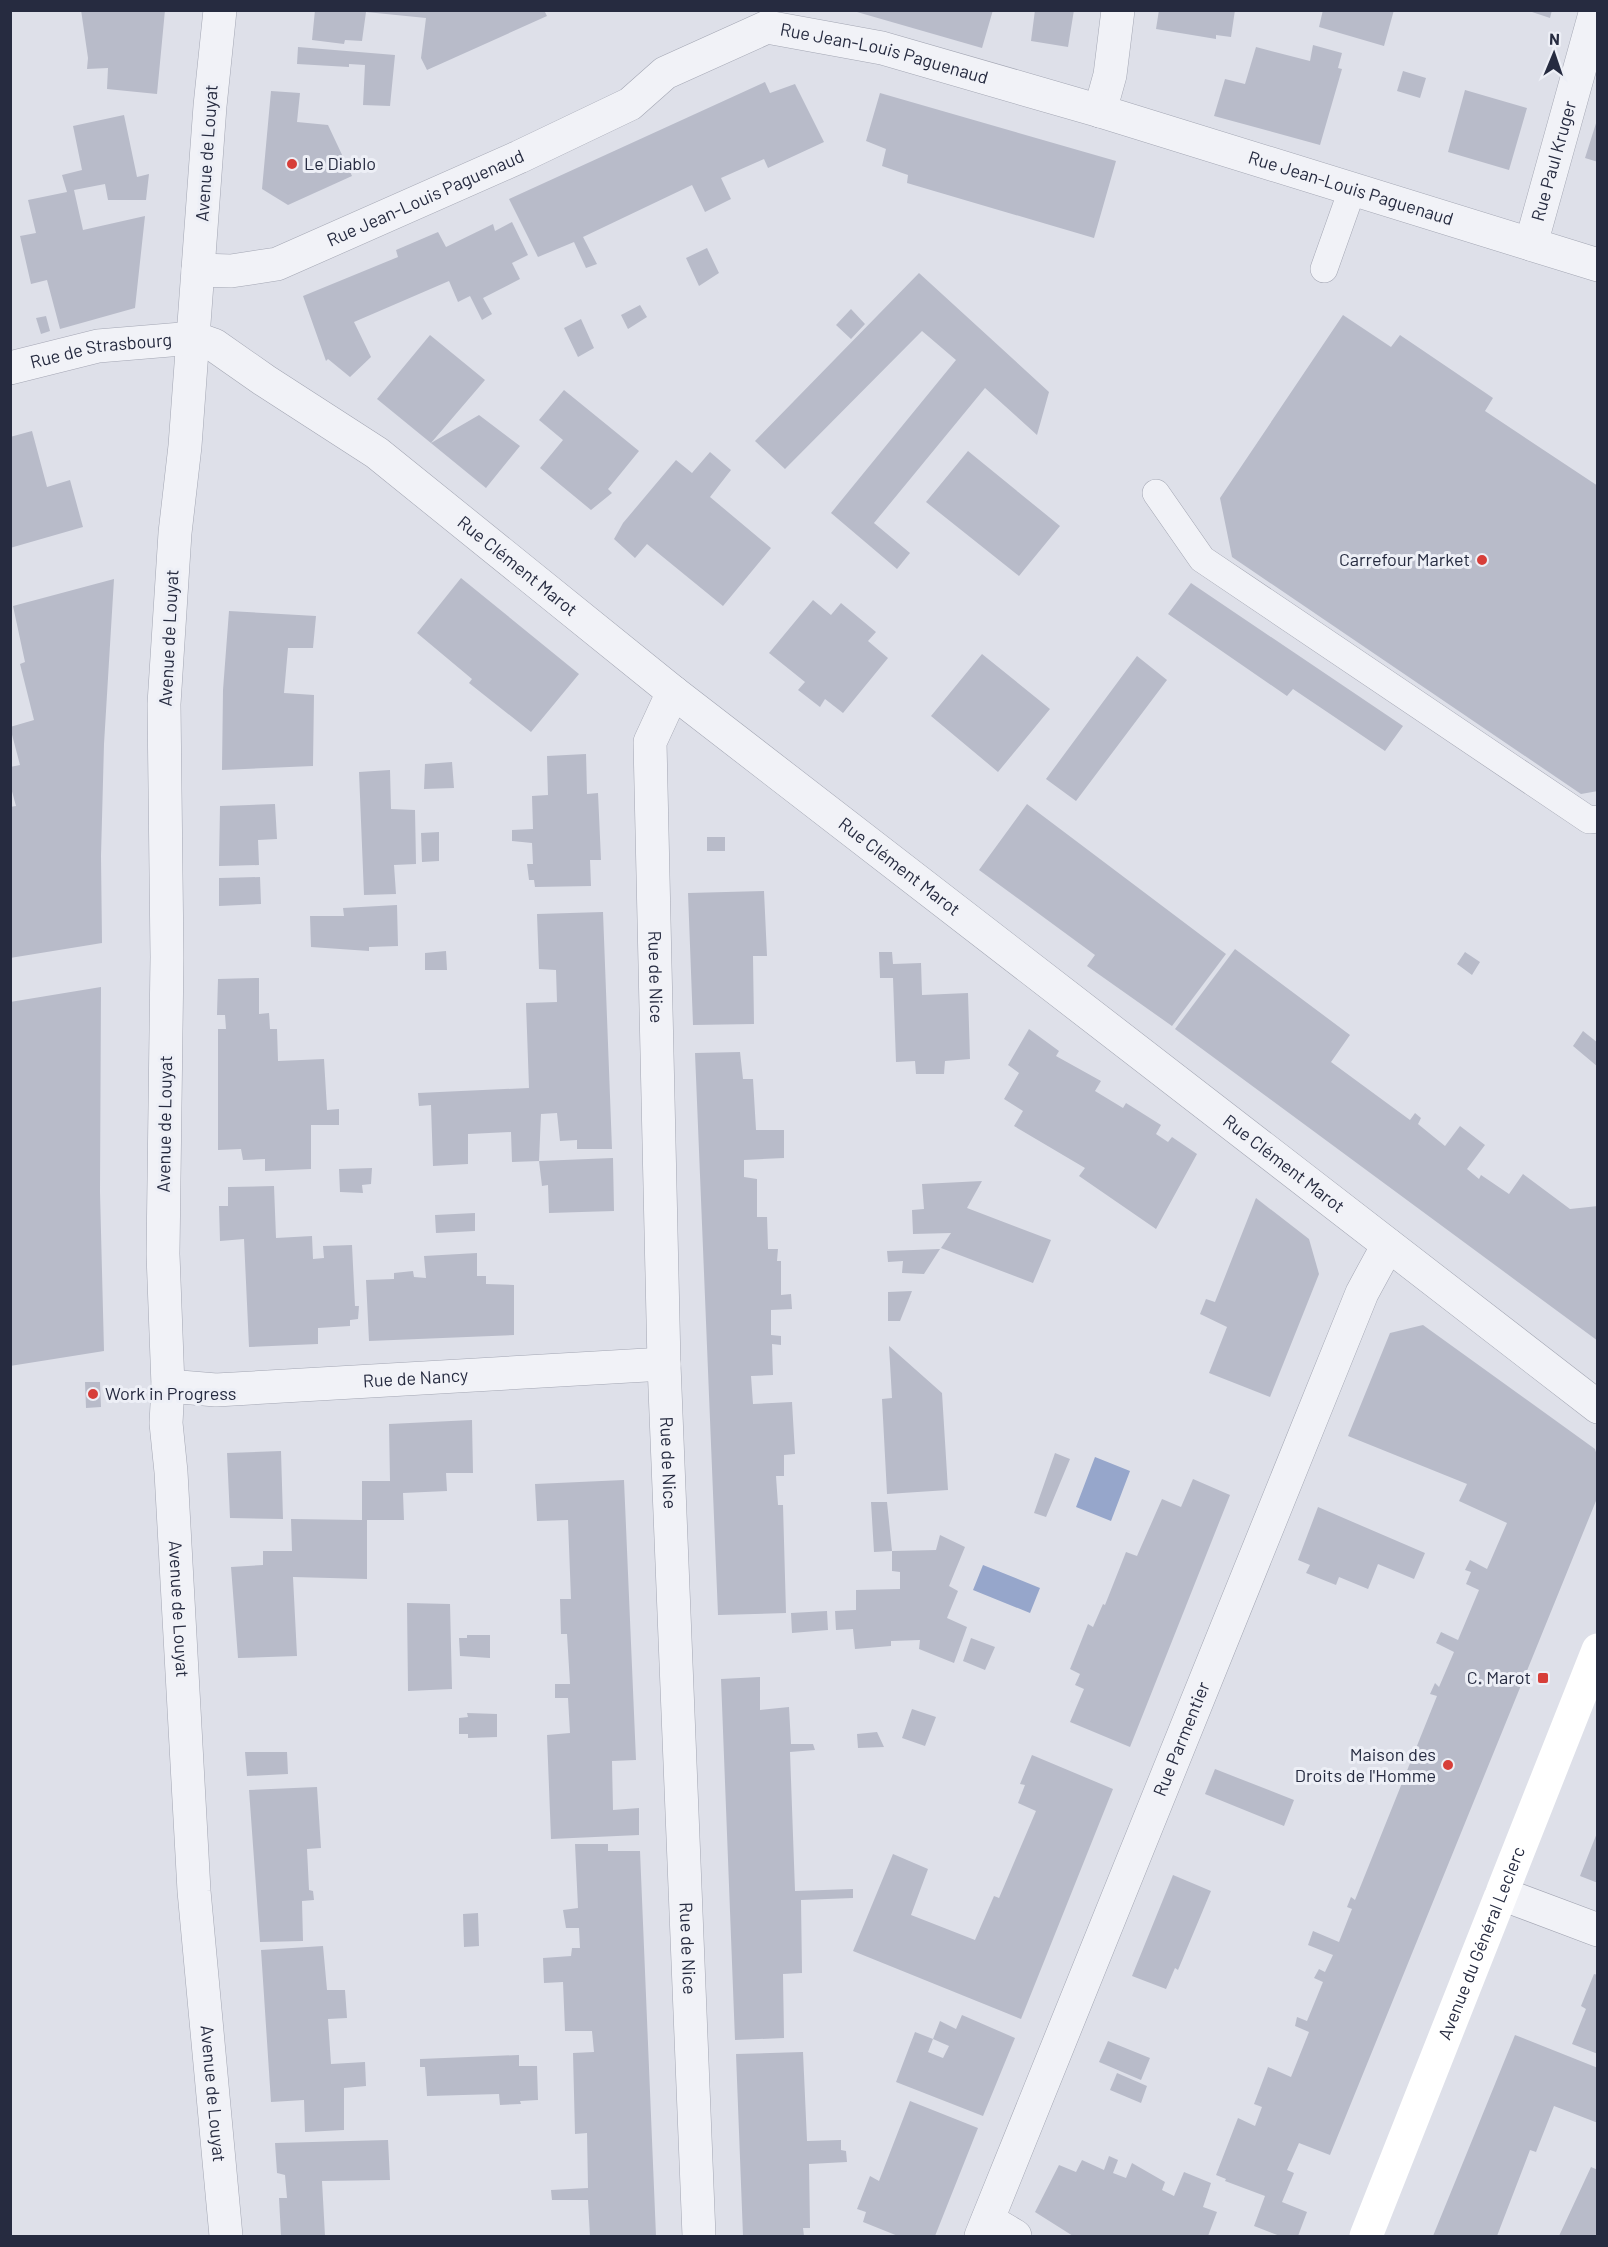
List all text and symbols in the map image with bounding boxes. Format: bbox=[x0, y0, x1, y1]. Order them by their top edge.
street label: Rue Jean-Louis Paguenaud bbox=[779, 18, 991, 88]
north arrow bbox=[1524, 24, 1584, 84]
text: N bbox=[1549, 29, 1560, 48]
street label: Avenue de Louyat bbox=[190, 84, 222, 222]
street label: Rue Paul Kruger bbox=[1526, 98, 1580, 224]
street label: Rue Jean-Louis Paguenaud bbox=[323, 144, 527, 251]
street label: Rue Jean-Louis Paguenaud bbox=[1246, 146, 1456, 230]
place label: Le Diablo bbox=[304, 152, 376, 174]
marker: Le Diablo bbox=[285, 157, 299, 171]
street label: Rue de Strasbourg bbox=[28, 328, 173, 373]
street label: Rue Clément Marot bbox=[453, 510, 582, 620]
place label: Carrefour Market bbox=[1339, 548, 1470, 570]
marker: Carrefour Market bbox=[1475, 553, 1489, 567]
street label: Avenue de Louyat bbox=[153, 569, 183, 707]
street label: Rue Clément Marot bbox=[835, 812, 965, 920]
street label: Rue de Nice bbox=[644, 930, 668, 1023]
street label: Avenue de Louyat bbox=[152, 1055, 176, 1193]
street label: Rue Clément Marot bbox=[1219, 1109, 1349, 1217]
street label: Rue de Nancy bbox=[362, 1363, 469, 1391]
place label: Work in Progress bbox=[105, 1382, 236, 1404]
marker: Work in Progress bbox=[86, 1387, 100, 1401]
street label: Rue de Nice bbox=[656, 1416, 682, 1509]
street label: Avenue de Louyat bbox=[165, 1540, 194, 1678]
place label: C. Marot bbox=[1467, 1666, 1531, 1688]
marker: C. Marot bbox=[1536, 1671, 1550, 1685]
street label: Rue Parmentier bbox=[1148, 1678, 1214, 1799]
place label: Maison des Droits de l'Homme bbox=[1295, 1743, 1436, 1786]
marker: Maison des Droits de l'Homme bbox=[1441, 1758, 1455, 1772]
street label: Avenue du Général Leclerc bbox=[1433, 1843, 1529, 2043]
street label: Rue de Nice bbox=[676, 1902, 701, 1995]
street label: Avenue de Louyat bbox=[196, 2024, 231, 2163]

